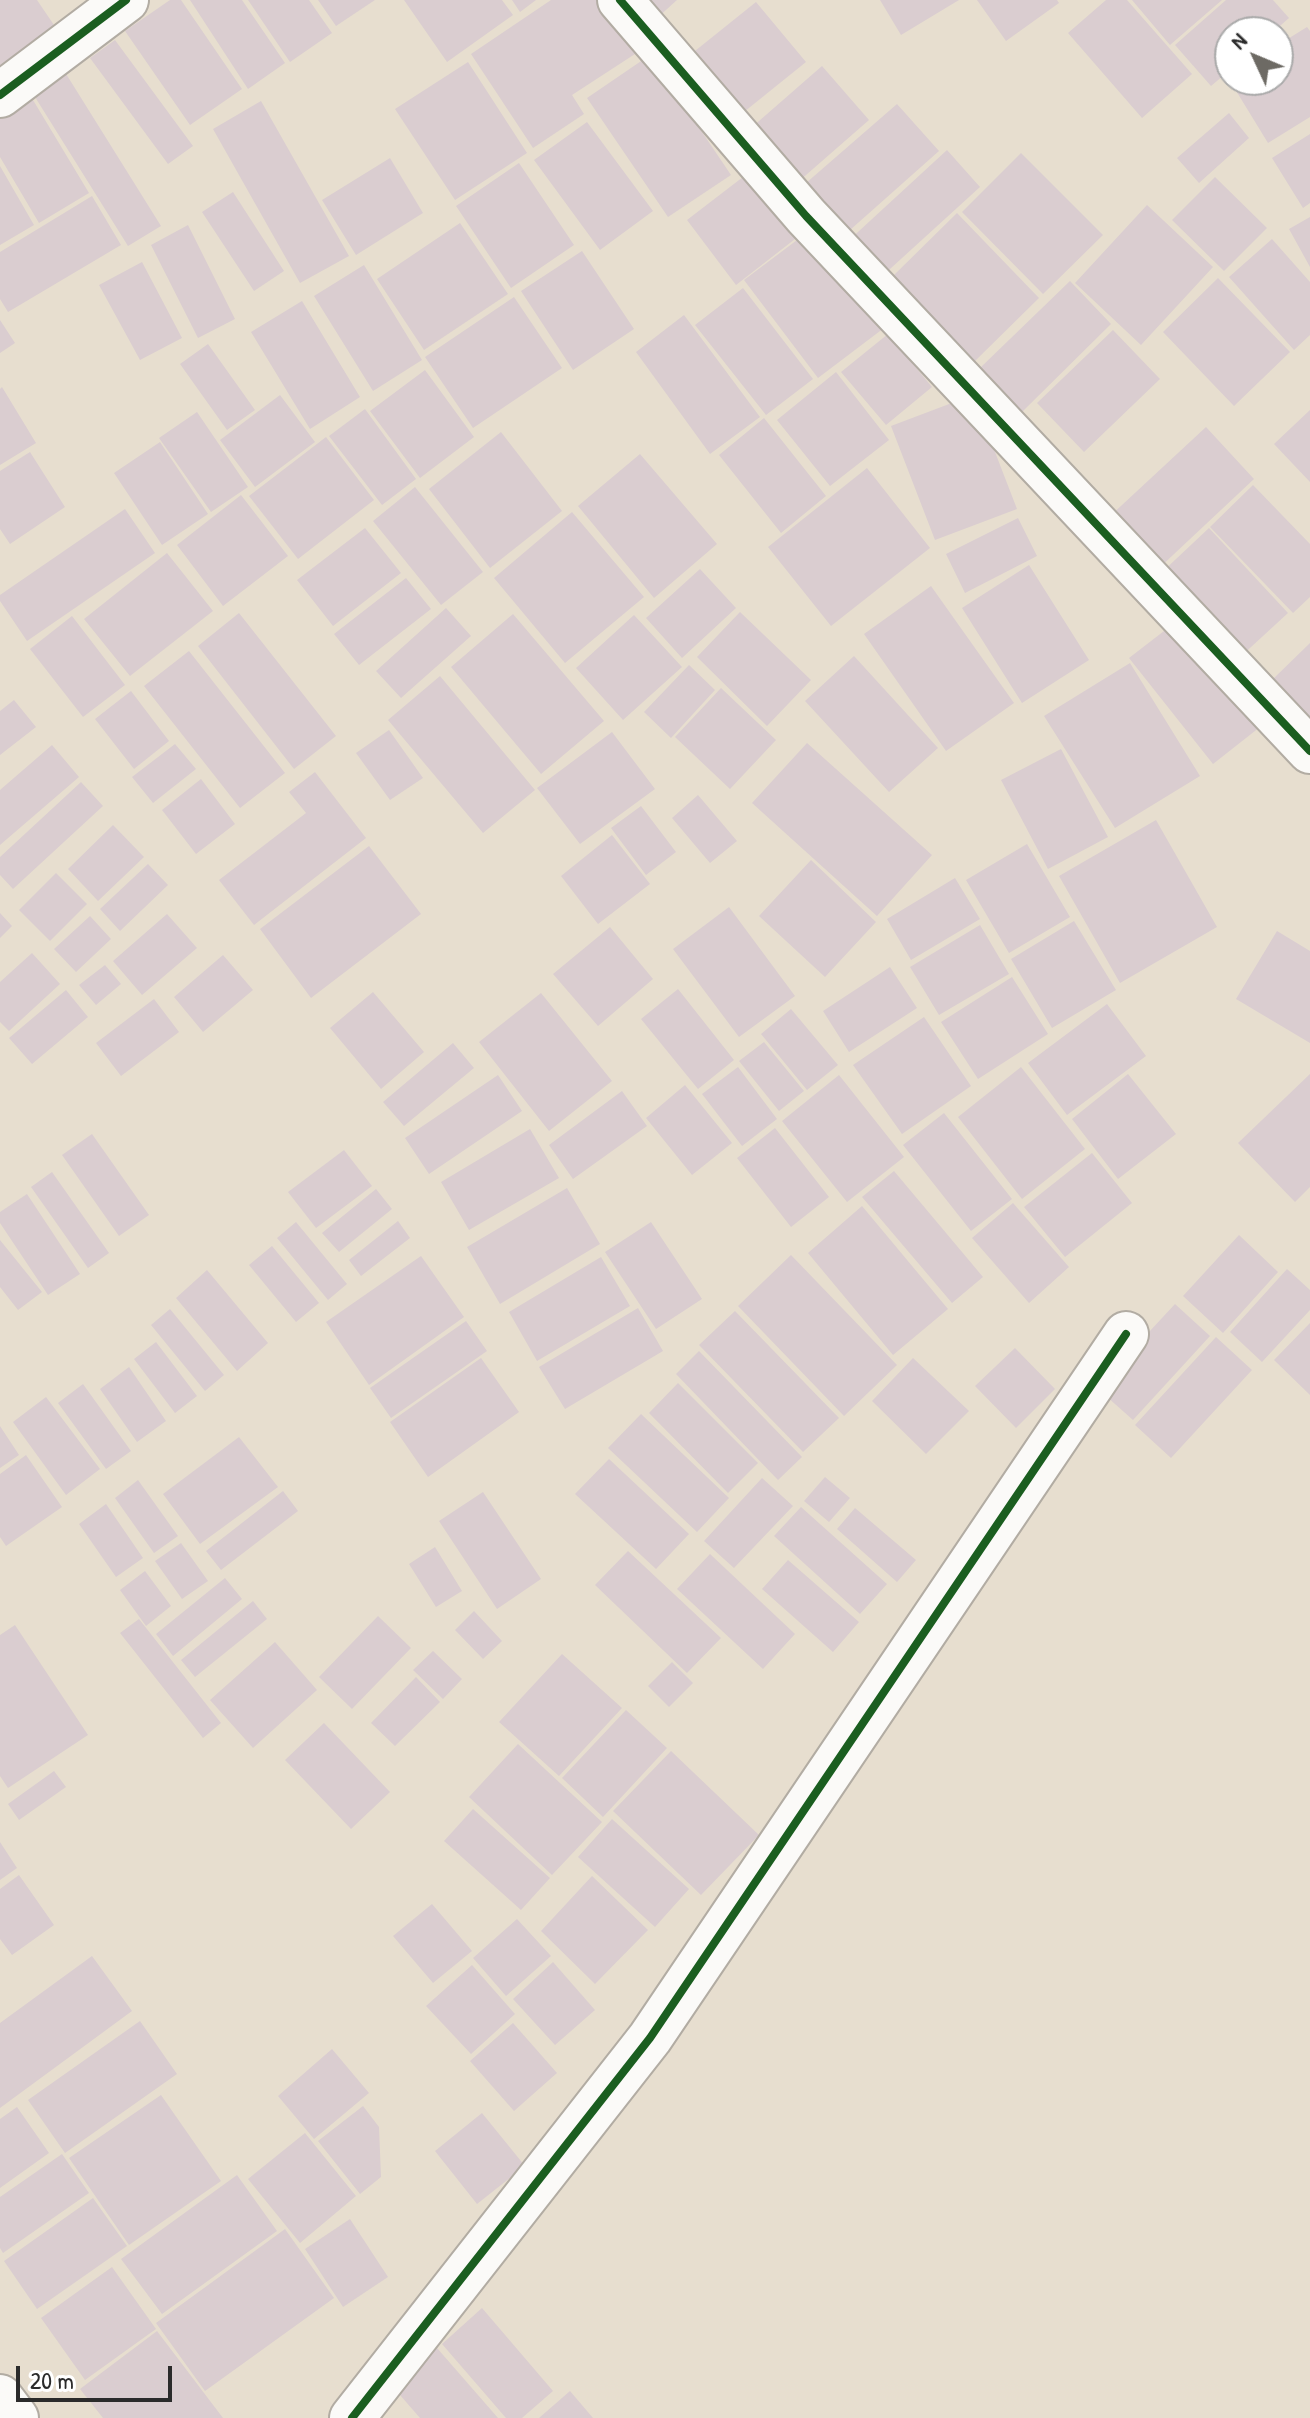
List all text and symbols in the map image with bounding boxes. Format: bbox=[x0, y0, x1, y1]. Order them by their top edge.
north arrow bbox=[1214, 16, 1294, 96]
text: N bbox=[1223, 26, 1253, 55]
scale bar bbox=[20, 2350, 176, 2400]
text: 20 m bbox=[30, 2364, 74, 2396]

